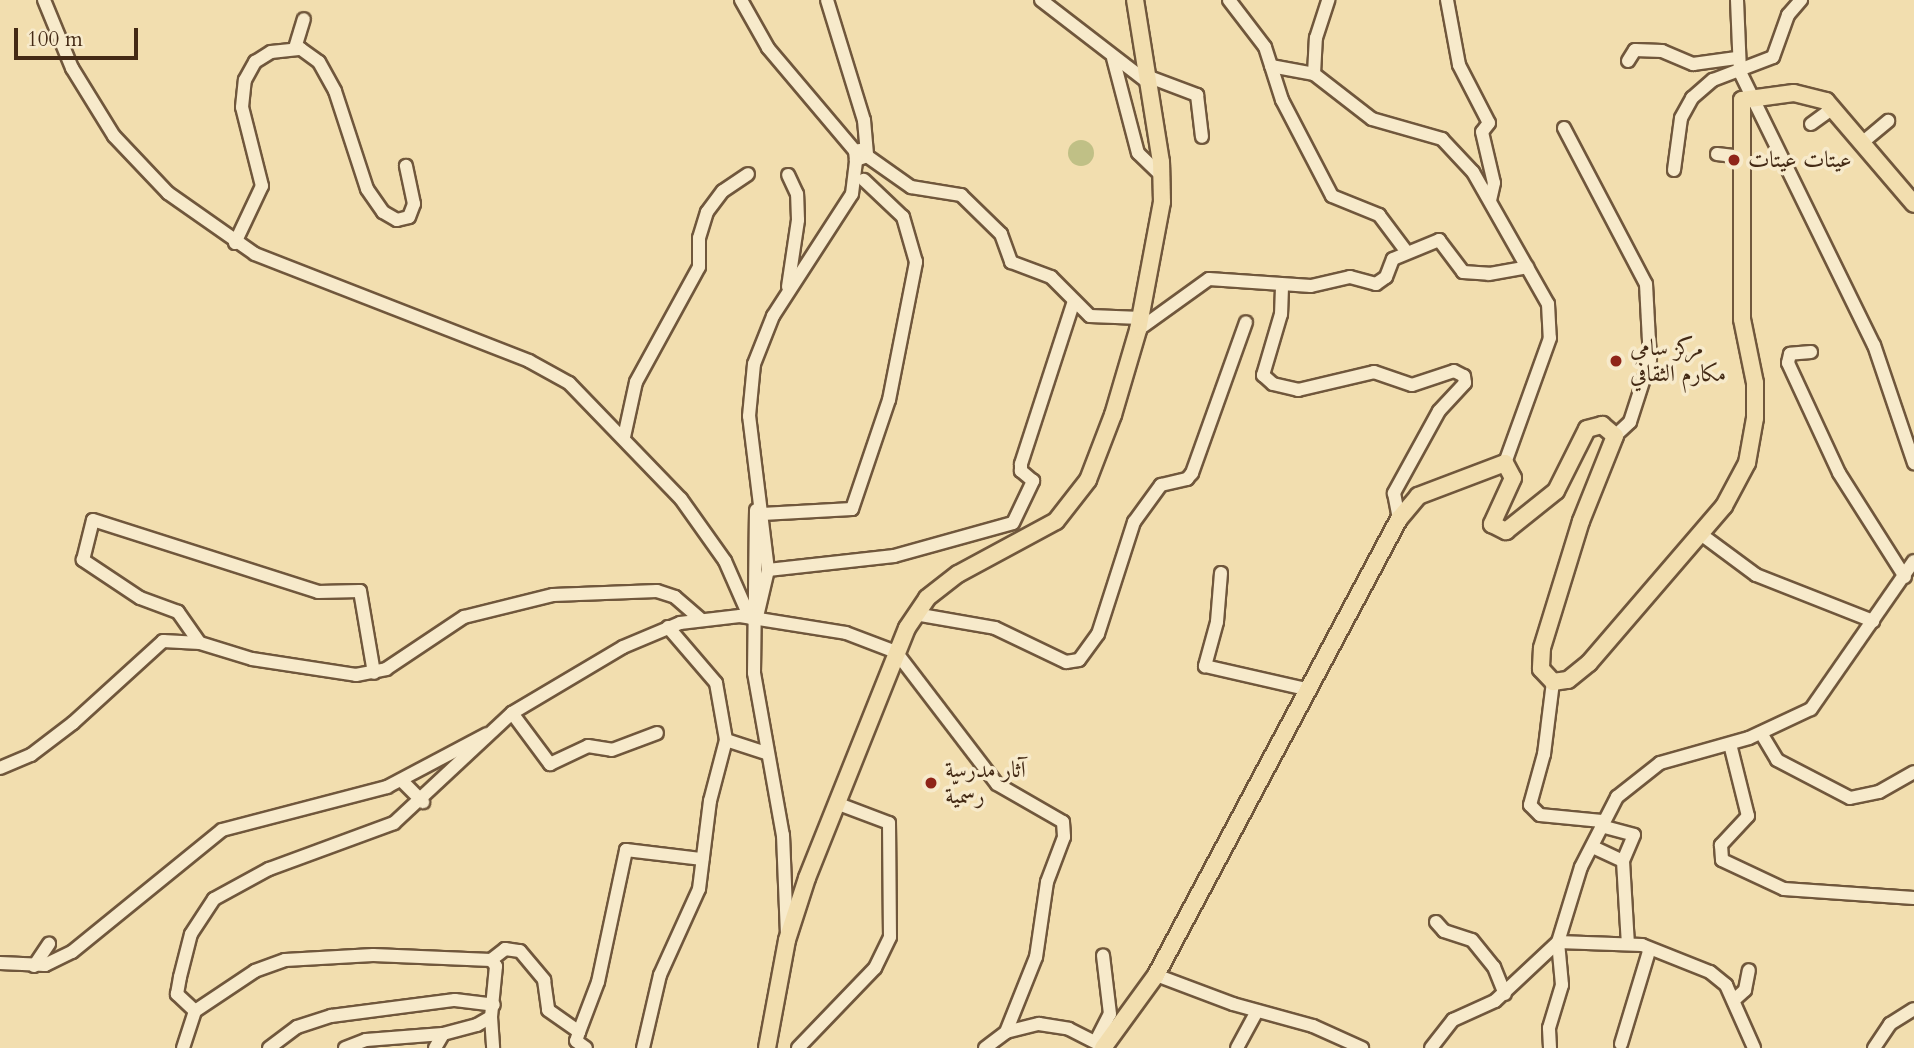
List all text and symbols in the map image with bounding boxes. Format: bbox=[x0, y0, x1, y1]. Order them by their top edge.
scale bar bbox=[18, 14, 142, 58]
text: 100 m bbox=[27, 25, 83, 54]
place label: عيتات عيتات bbox=[1748, 146, 1852, 174]
marker: عيتات عيتات bbox=[1726, 152, 1742, 168]
place label: مركز سامي مكارم الثقافي bbox=[1630, 334, 1726, 388]
marker: مركز سامي مكارم الثقافي bbox=[1608, 353, 1624, 369]
place label: آثار مدرسة رسميّة bbox=[945, 756, 1026, 810]
marker: آثار مدرسة رسميّة bbox=[923, 775, 939, 791]

